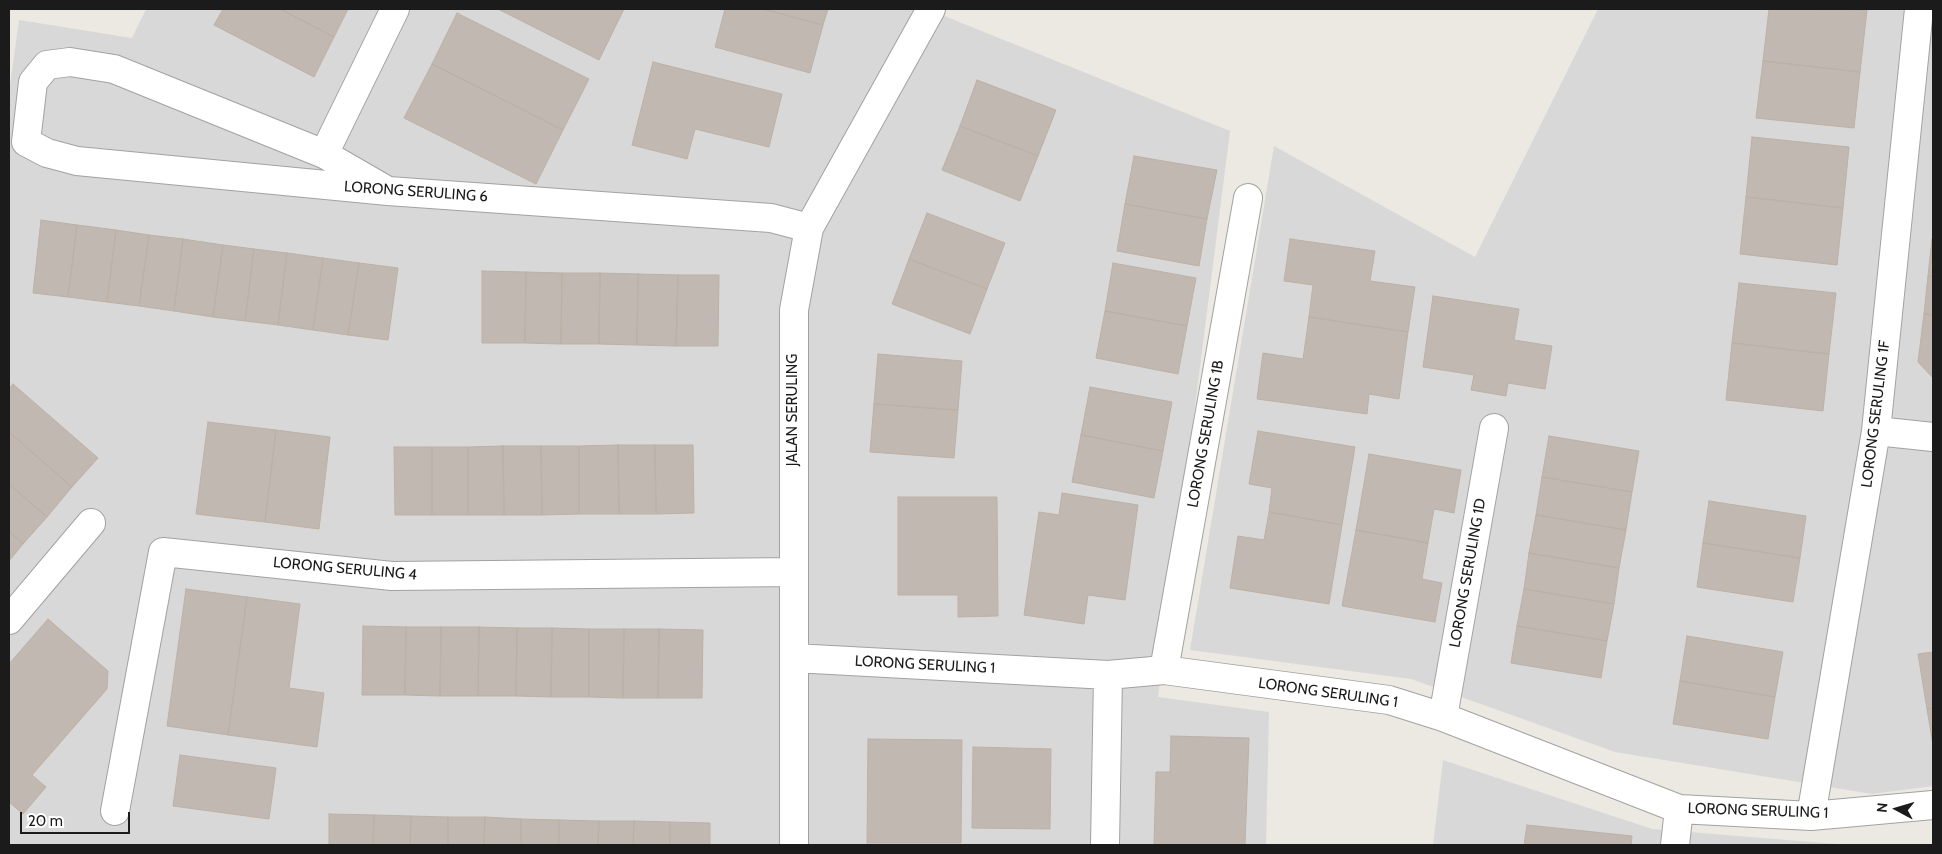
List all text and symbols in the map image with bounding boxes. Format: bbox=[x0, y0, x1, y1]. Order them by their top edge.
street label: LORONG SERULING 6 bbox=[343, 178, 489, 206]
street label: LORONG SERULING 1F bbox=[1858, 339, 1894, 489]
street label: JALAN SERULING bbox=[784, 354, 802, 466]
street label: LORONG SERULING 1B bbox=[1184, 359, 1228, 509]
street label: LORONG SERULING 1D bbox=[1446, 497, 1490, 649]
street label: LORONG SERULING 4 bbox=[272, 554, 418, 584]
street label: LORONG SERULING 1 bbox=[854, 652, 996, 678]
street label: LORONG SERULING 1 bbox=[1257, 674, 1399, 712]
north arrow bbox=[1872, 784, 1922, 834]
street label: LORONG SERULING 1 bbox=[1687, 800, 1829, 822]
scale bar bbox=[22, 802, 132, 834]
text: N bbox=[1873, 802, 1892, 813]
text: 20 m bbox=[28, 812, 63, 830]

